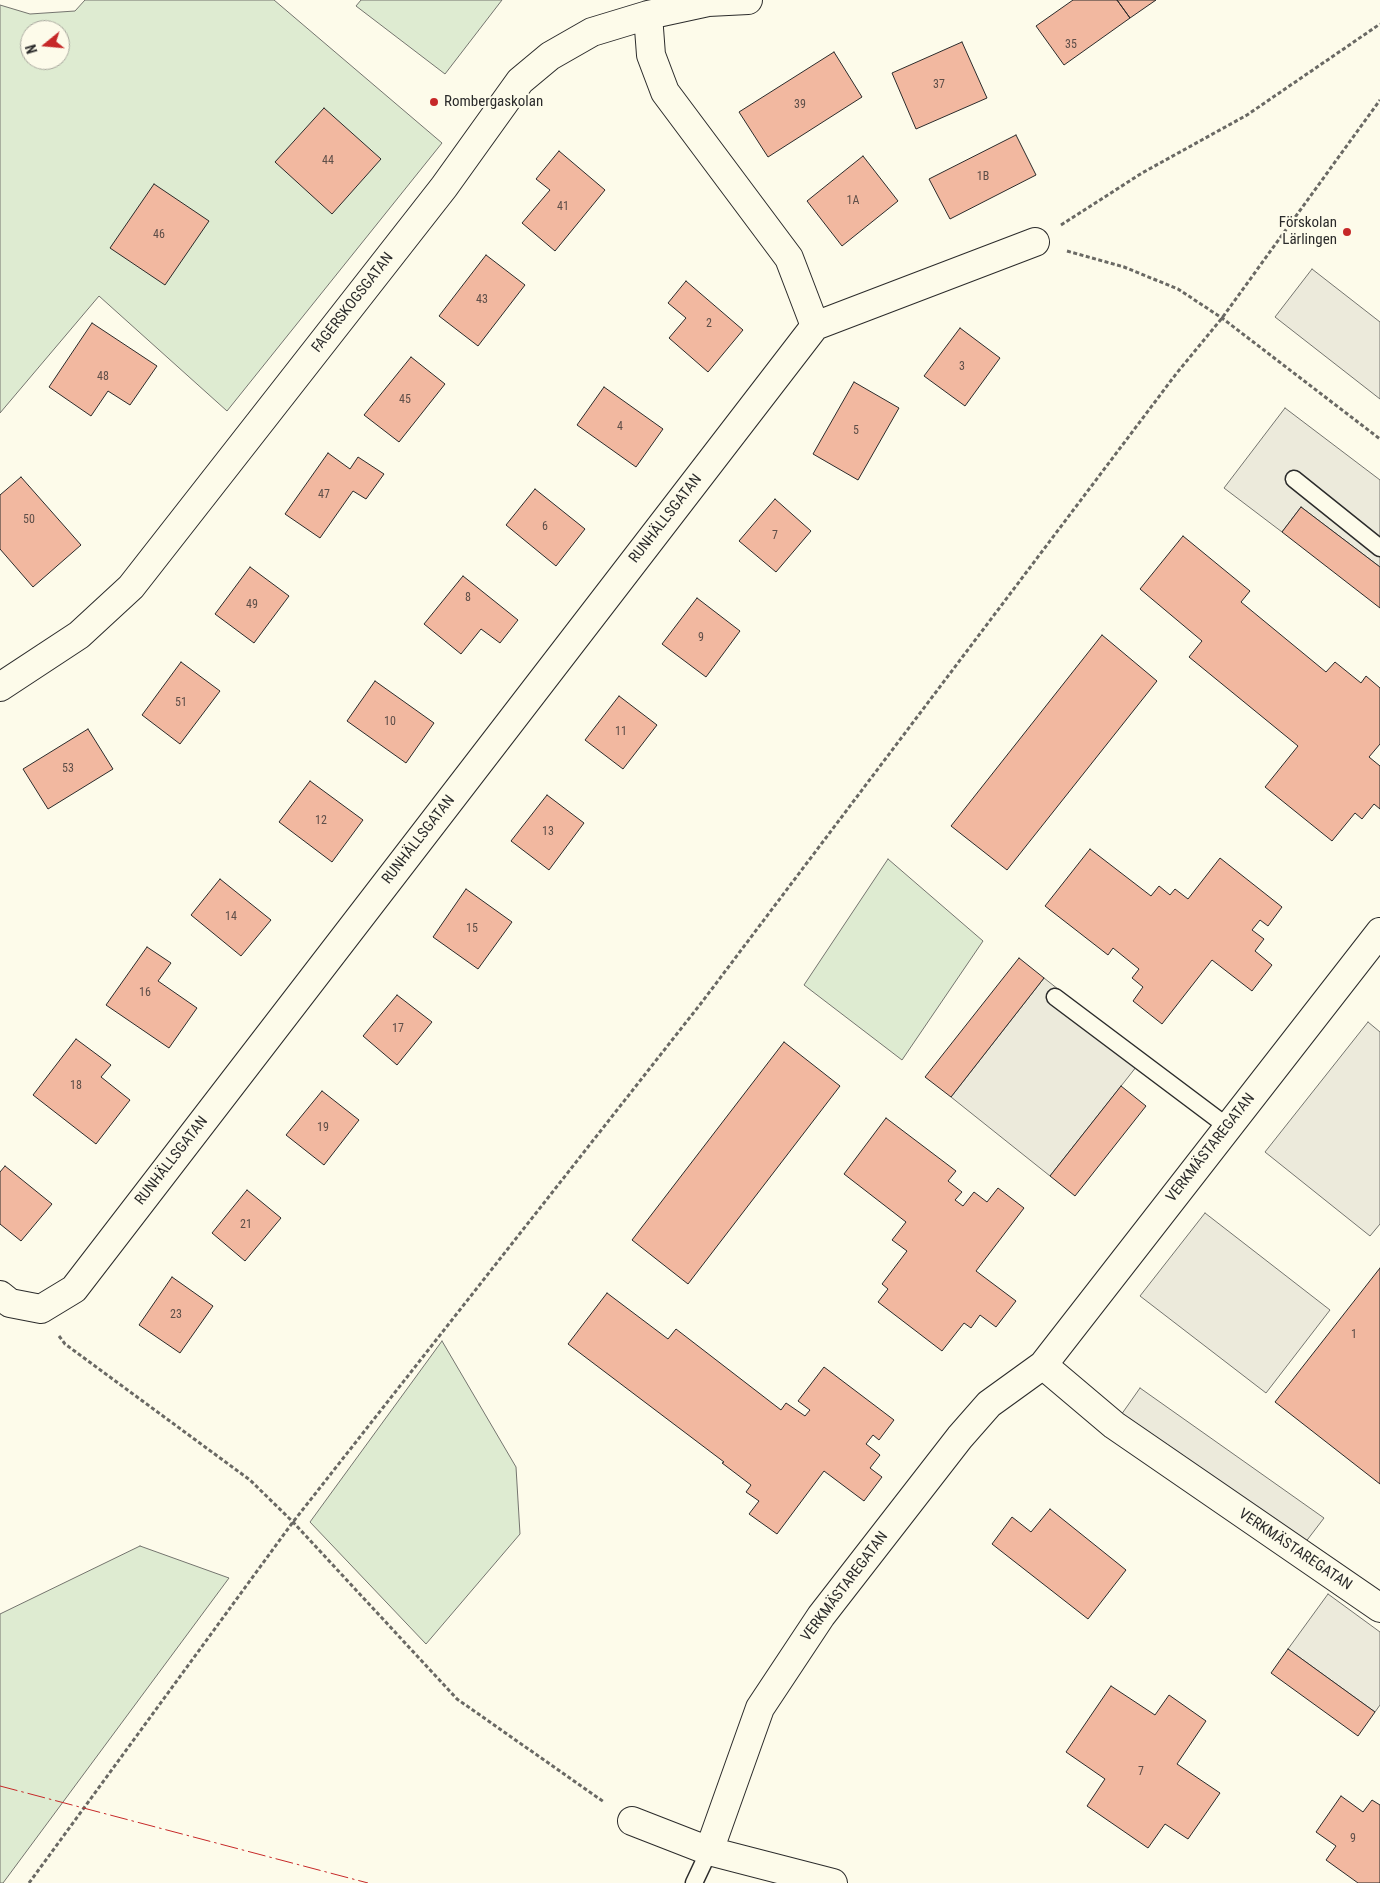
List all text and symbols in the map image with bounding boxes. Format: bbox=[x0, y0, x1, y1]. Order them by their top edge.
north arrow bbox=[20, 20, 70, 70]
house number: 35 bbox=[1065, 38, 1077, 52]
text: N bbox=[23, 43, 41, 56]
house number: 37 bbox=[933, 78, 945, 92]
place label: Rombergaskolan bbox=[444, 93, 543, 111]
marker: Rombergaskolan bbox=[428, 96, 440, 108]
house number: 39 bbox=[794, 98, 806, 112]
house number: 44 bbox=[322, 154, 334, 168]
house number: 1B bbox=[977, 170, 989, 184]
house number: 1A bbox=[847, 194, 859, 208]
house number: 41 bbox=[557, 200, 569, 214]
place label: Förskolan Lärlingen bbox=[1279, 214, 1337, 249]
marker: Förskolan Lärlingen bbox=[1341, 226, 1353, 238]
house number: 46 bbox=[153, 228, 165, 242]
street label: FAGERSKOGSGATAN bbox=[308, 249, 398, 357]
house number: 43 bbox=[476, 293, 488, 307]
house number: 2 bbox=[706, 317, 712, 331]
house number: 3 bbox=[959, 360, 965, 374]
house number: 48 bbox=[97, 370, 109, 384]
house number: 45 bbox=[399, 393, 411, 407]
house number: 4 bbox=[617, 420, 623, 434]
house number: 5 bbox=[853, 424, 859, 438]
street label: RUNHÄLLSGATAN bbox=[626, 471, 706, 567]
house number: 47 bbox=[318, 488, 330, 502]
house number: 50 bbox=[23, 513, 35, 527]
house number: 6 bbox=[542, 520, 548, 534]
house number: 7 bbox=[772, 529, 778, 543]
house number: 8 bbox=[465, 591, 471, 605]
house number: 49 bbox=[246, 598, 258, 612]
house number: 9 bbox=[698, 631, 704, 645]
house number: 51 bbox=[175, 696, 187, 710]
house number: 10 bbox=[384, 715, 396, 729]
house number: 11 bbox=[615, 725, 627, 739]
house number: 53 bbox=[62, 762, 74, 776]
street label: RUNHÄLLSGATAN bbox=[379, 792, 459, 888]
house number: 12 bbox=[315, 814, 327, 828]
house number: 13 bbox=[542, 825, 554, 839]
house number: 14 bbox=[225, 910, 237, 924]
house number: 15 bbox=[466, 922, 478, 936]
house number: 16 bbox=[139, 986, 151, 1000]
house number: 17 bbox=[392, 1022, 404, 1036]
house number: 18 bbox=[70, 1079, 82, 1093]
street label: VERKMÄSTAREGATAN bbox=[1163, 1090, 1259, 1206]
street label: RUNHÄLLSGATAN bbox=[132, 1113, 212, 1209]
house number: 19 bbox=[317, 1121, 329, 1135]
house number: 21 bbox=[240, 1218, 252, 1232]
house number: 23 bbox=[170, 1308, 182, 1322]
house number: 1 bbox=[1351, 1328, 1357, 1342]
street label: VERKMÄSTAREGATAN bbox=[1235, 1505, 1355, 1595]
street label: VERKMÄSTAREGATAN bbox=[798, 1529, 892, 1645]
house number: 7 bbox=[1138, 1765, 1144, 1779]
house number: 9 bbox=[1350, 1832, 1356, 1846]

